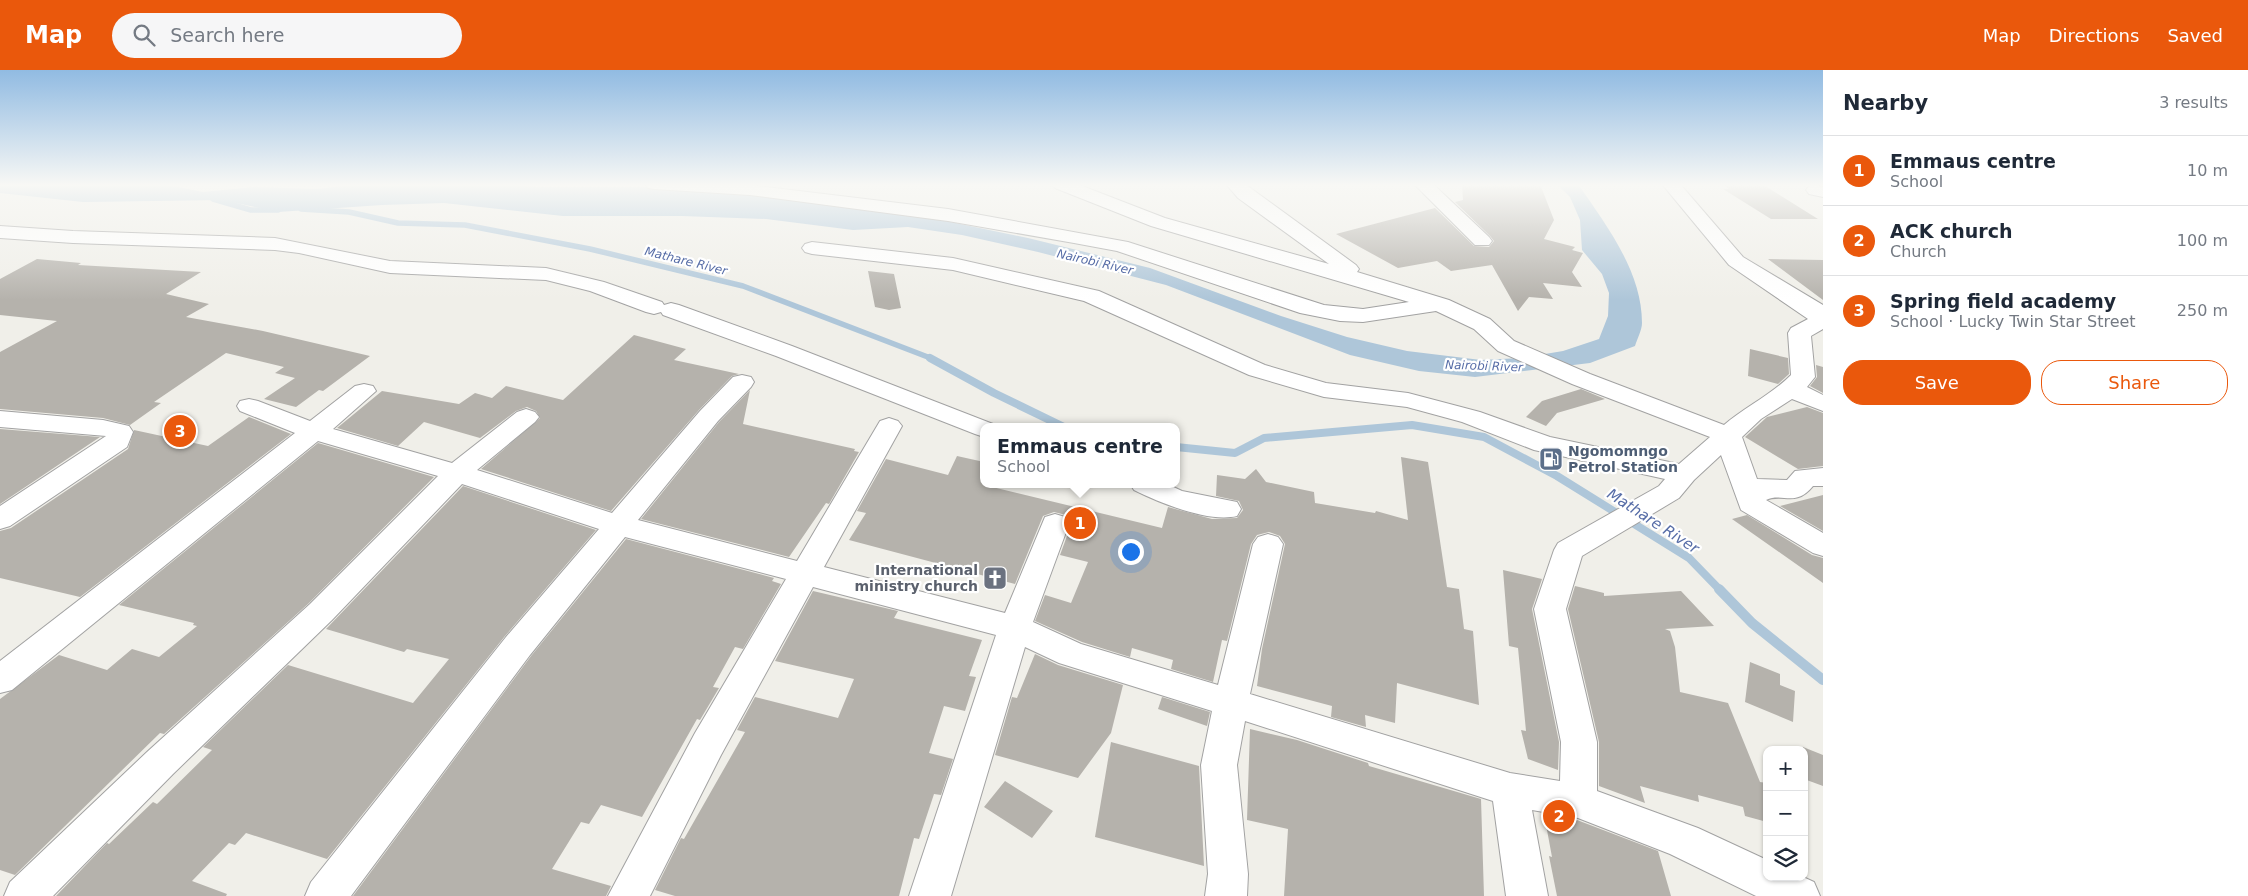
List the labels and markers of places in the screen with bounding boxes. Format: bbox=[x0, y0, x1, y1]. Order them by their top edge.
pin: 3 bbox=[164, 412, 196, 450]
place label: Ngomomngo Petrol Station bbox=[1568, 443, 1678, 475]
fuel station icon: Ngomomngo Petrol Station bbox=[1538, 446, 1564, 472]
pin: 1 bbox=[1064, 504, 1096, 542]
place label: International ministry church bbox=[855, 562, 978, 594]
church icon: International ministry church bbox=[982, 565, 1008, 591]
pin: 2 bbox=[1543, 797, 1575, 835]

